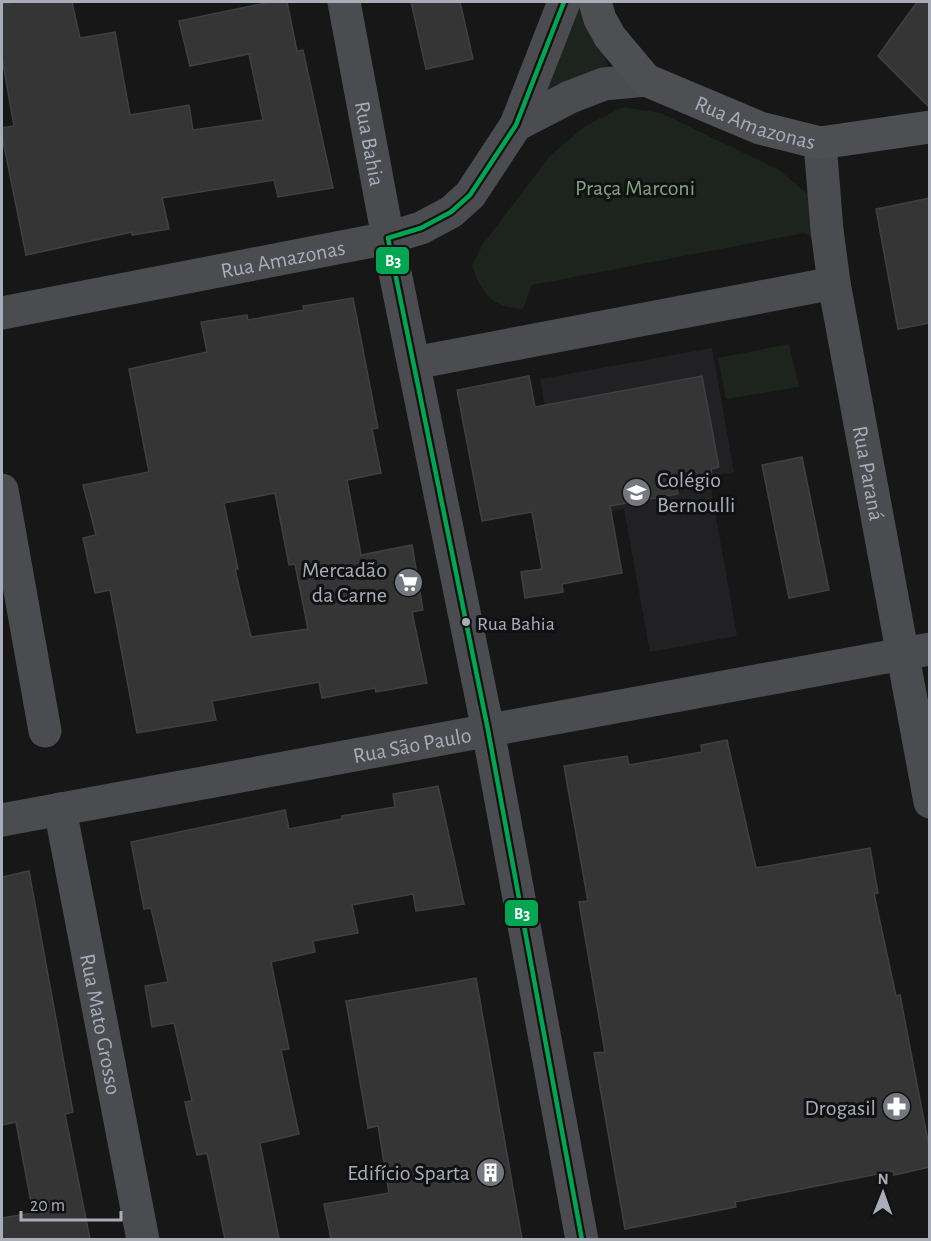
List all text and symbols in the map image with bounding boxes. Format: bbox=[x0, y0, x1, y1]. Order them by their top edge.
street label: Rua Amazonas bbox=[692, 92, 818, 153]
street label: Rua Bahia bbox=[351, 100, 388, 188]
park label: Praça Marconi bbox=[575, 177, 695, 199]
street label: Rua Amazonas bbox=[219, 237, 347, 282]
line badge: B3 bbox=[375, 246, 410, 275]
text: B3 bbox=[385, 253, 401, 269]
street label: Rua Paraná bbox=[849, 424, 888, 522]
place label: Colégio Bernoulli bbox=[657, 469, 735, 516]
school or university icon: Colégio Bernoulli bbox=[620, 476, 652, 508]
place label: Mercadão da Carne bbox=[302, 559, 387, 606]
supermarket icon: Mercadão da Carne bbox=[392, 566, 424, 598]
place label: Rua Bahia bbox=[477, 614, 555, 634]
marker: Rua Bahia bbox=[460, 616, 472, 628]
street label: Rua São Paulo bbox=[351, 724, 473, 767]
line badge: B3 bbox=[504, 899, 539, 927]
text: B3 bbox=[514, 906, 530, 922]
street label: Rua Mato Grosso bbox=[76, 952, 125, 1097]
pharmacy icon: Drogasil bbox=[881, 1091, 913, 1123]
place label: Drogasil bbox=[804, 1097, 876, 1119]
building icon: Edifício Sparta bbox=[475, 1156, 507, 1188]
place label: Edifício Sparta bbox=[347, 1162, 470, 1184]
north arrow bbox=[853, 1163, 913, 1223]
text: N bbox=[878, 1171, 889, 1187]
scale bar bbox=[21, 1184, 122, 1222]
text: 20 m bbox=[30, 1197, 65, 1215]

